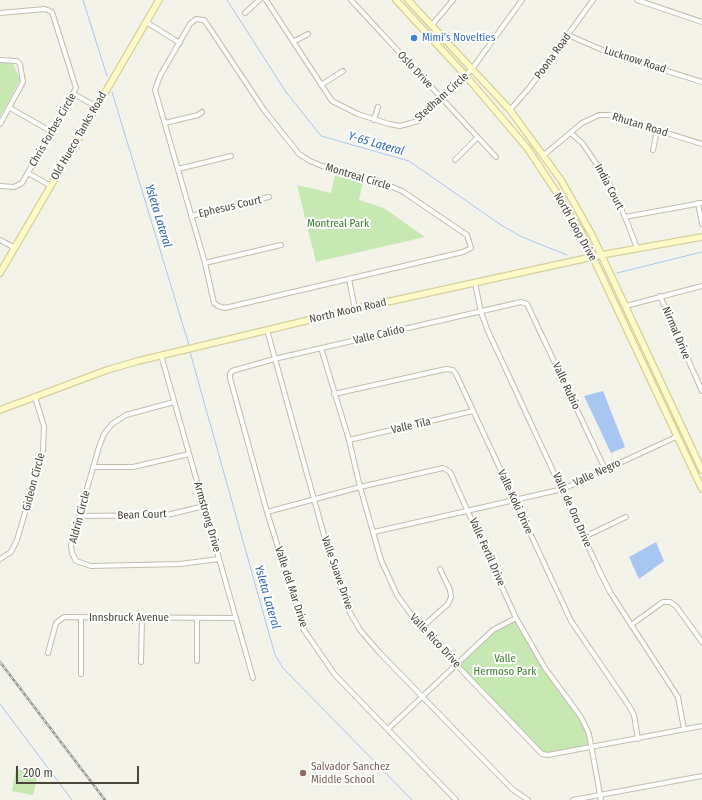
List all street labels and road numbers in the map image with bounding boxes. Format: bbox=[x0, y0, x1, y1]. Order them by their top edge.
street label: Poona Road bbox=[532, 30, 574, 82]
street label: Lucknow Road bbox=[602, 44, 668, 76]
street label: Oslo Drive bbox=[394, 49, 436, 91]
street label: Stedham Circle bbox=[413, 70, 471, 124]
street label: Old Hueco Tanks Road bbox=[48, 89, 110, 183]
street label: Chris Forbes Circle bbox=[27, 91, 79, 169]
street label: Rhutan Road bbox=[611, 110, 669, 140]
street label: Montreal Circle bbox=[324, 161, 392, 193]
street label: India Court bbox=[592, 162, 626, 212]
street label: North Loop Drive bbox=[551, 190, 599, 264]
street label: Ephesus Court bbox=[197, 193, 263, 221]
street label: North Moon Road bbox=[308, 296, 388, 326]
street label: Nirmal Drive bbox=[659, 305, 693, 361]
street label: Valle Calido bbox=[352, 323, 406, 347]
street label: Valle Rubio bbox=[549, 360, 583, 412]
street label: Valle Tila bbox=[390, 415, 432, 437]
street label: Gideon Circle bbox=[20, 452, 48, 512]
street label: Valle Negro bbox=[571, 456, 623, 490]
street label: Valle Koki Drive bbox=[494, 468, 536, 536]
street label: Valle de Oro Drive bbox=[550, 471, 594, 549]
street label: Armstrong Drive bbox=[191, 480, 223, 554]
street label: Aldrin Circle bbox=[67, 489, 93, 545]
street label: Bean Court bbox=[117, 508, 167, 522]
street label: Valle Fertil Drive bbox=[466, 516, 508, 588]
street label: Valle Suave Drive bbox=[318, 535, 356, 611]
street label: Valle del Mar Drive bbox=[272, 545, 310, 629]
street label: Innsbruck Avenue bbox=[89, 611, 169, 625]
street label: Valle Rico Drive bbox=[407, 611, 463, 671]

